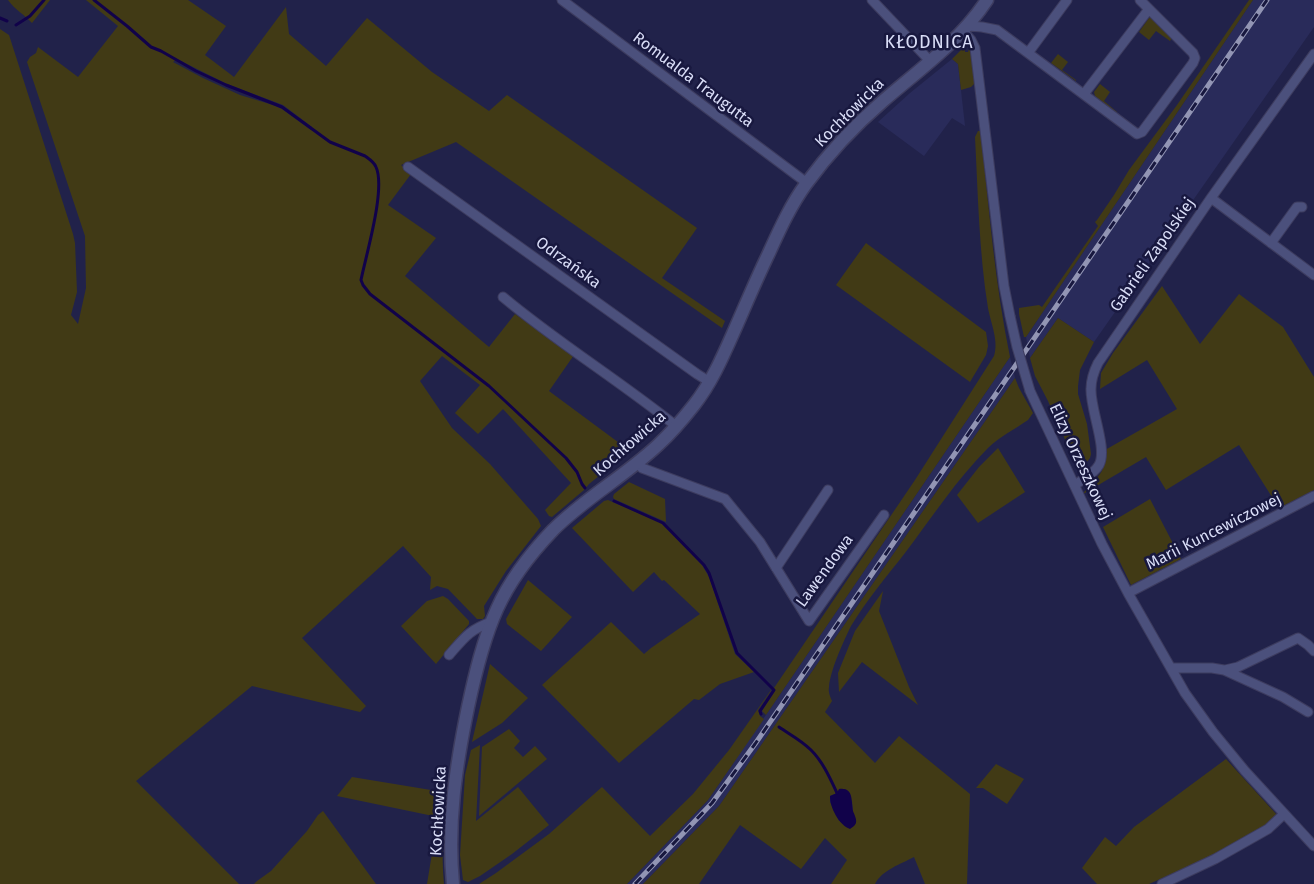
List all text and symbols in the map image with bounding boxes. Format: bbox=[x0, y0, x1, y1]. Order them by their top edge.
street label: Romualda Traugutta bbox=[629, 28, 757, 132]
district label: KŁODNICA bbox=[883, 32, 975, 54]
street label: Kochłowicka bbox=[811, 74, 889, 152]
street label: Gabrieli Zapolskiej bbox=[1106, 194, 1200, 316]
street label: Odrzańska bbox=[532, 233, 604, 293]
street label: Elizy Orzeszkowej bbox=[1045, 401, 1115, 523]
street label: Kochłowicka bbox=[590, 407, 670, 481]
street label: Marii Kuncewiczowej bbox=[1143, 490, 1285, 574]
street label: Lawendowa bbox=[792, 531, 858, 611]
street label: Kochłowicka bbox=[427, 766, 451, 856]

